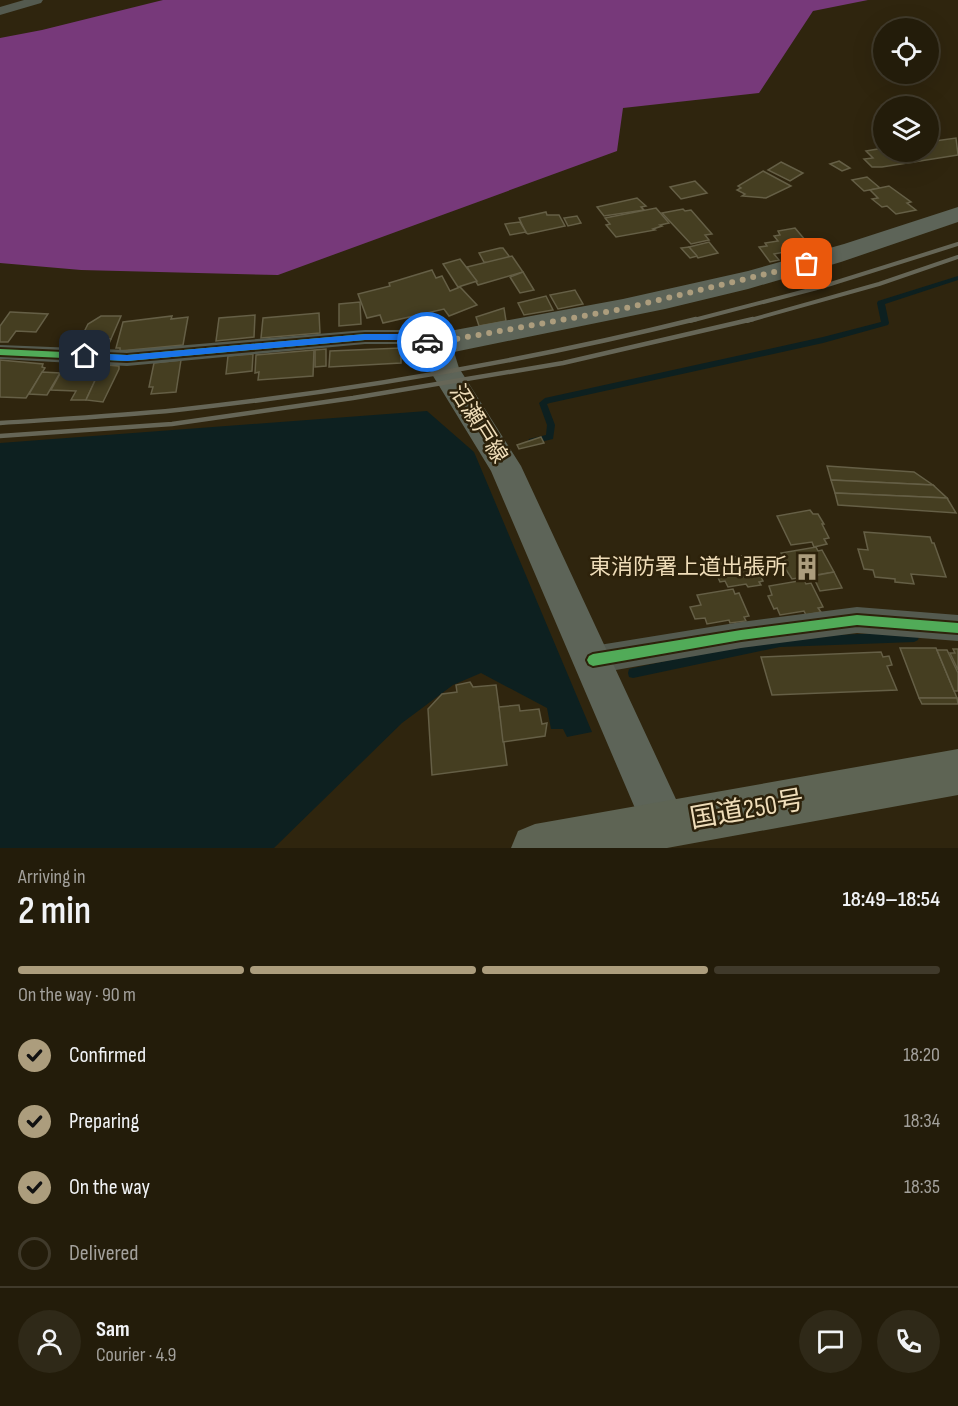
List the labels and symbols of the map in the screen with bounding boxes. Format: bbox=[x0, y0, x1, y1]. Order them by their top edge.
pin bbox=[781, 238, 832, 289]
courier bbox=[397, 312, 457, 372]
pin bbox=[59, 330, 110, 381]
street label: 沼瀬戸線 bbox=[443, 380, 513, 468]
building icon: 東消防署上道出張所 bbox=[792, 552, 822, 582]
place label: 東消防署上道出張所 bbox=[589, 554, 787, 581]
street label: 国道250号 bbox=[688, 784, 806, 836]

